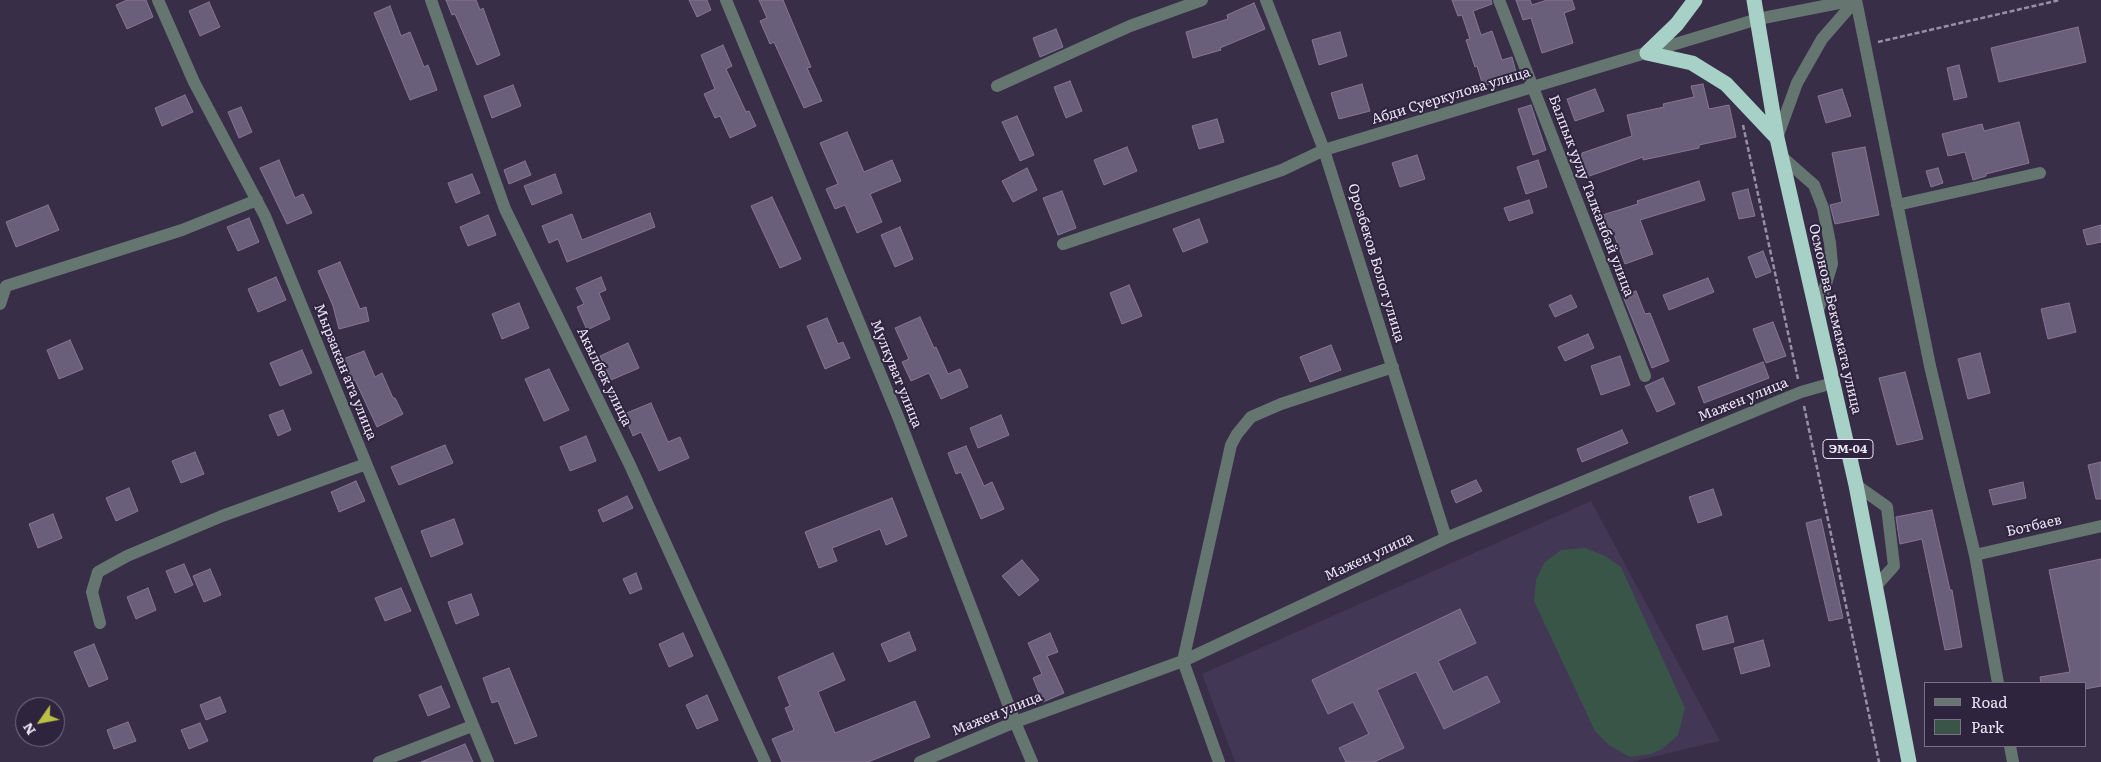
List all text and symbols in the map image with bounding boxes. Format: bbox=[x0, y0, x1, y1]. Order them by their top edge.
street label: Абди Суеркулова улица bbox=[1369, 64, 1533, 128]
street label: Балпык уулу Талканбай улица bbox=[1545, 93, 1637, 299]
street label: Орозбеков Болот улица bbox=[1344, 182, 1408, 344]
street label: Осмонова Бекмамата улица bbox=[1805, 222, 1865, 416]
street label: Мырзакан ата улица bbox=[310, 301, 380, 443]
street label: Мулкуват улица bbox=[867, 317, 925, 431]
street label: Акылбек улица bbox=[573, 325, 635, 429]
street label: Мажен улица bbox=[1695, 374, 1791, 426]
road number: ЭМ-04 bbox=[1823, 439, 1873, 458]
street label: Ботбаев bbox=[2005, 511, 2063, 541]
street label: Мажен улица bbox=[1322, 529, 1416, 585]
legend bbox=[1924, 682, 2086, 747]
street label: Мажен улица bbox=[949, 688, 1045, 740]
text: Road bbox=[1971, 690, 2007, 713]
north arrow bbox=[15, 697, 65, 747]
text: Park bbox=[1971, 715, 2004, 738]
text: N bbox=[17, 719, 40, 740]

